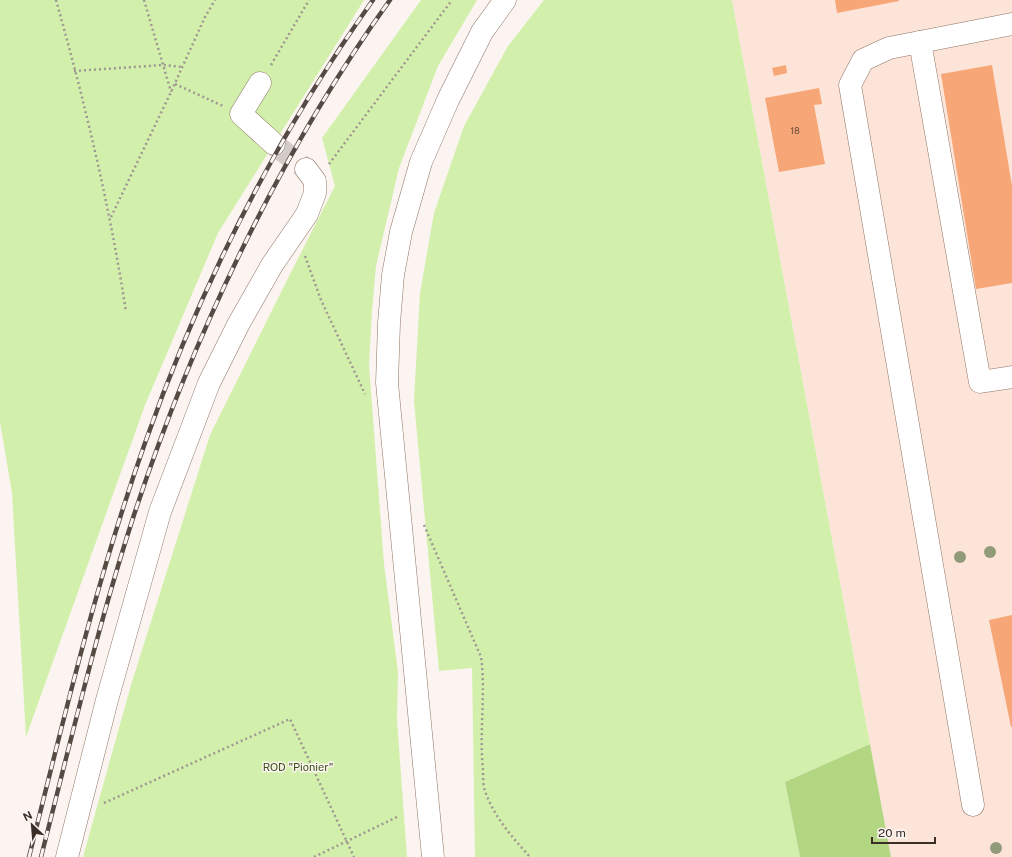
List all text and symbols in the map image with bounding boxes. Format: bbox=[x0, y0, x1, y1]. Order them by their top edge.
house number: 18 bbox=[790, 125, 800, 136]
park label: ROD "Pionier" bbox=[263, 761, 333, 773]
north arrow bbox=[12, 805, 52, 845]
text: N bbox=[21, 809, 34, 823]
scale bar bbox=[872, 819, 935, 845]
text: 20 m bbox=[878, 826, 906, 840]

